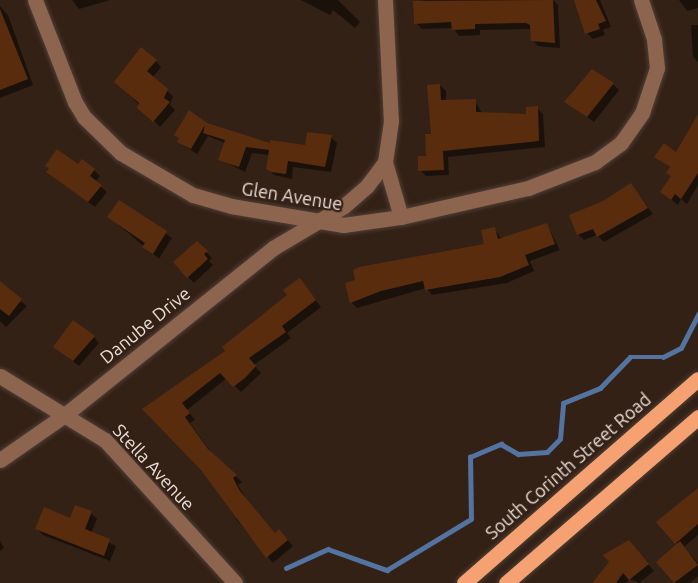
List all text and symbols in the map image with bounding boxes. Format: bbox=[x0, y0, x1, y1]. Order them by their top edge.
street label: Glen Avenue bbox=[240, 177, 344, 215]
street label: Danube Drive bbox=[96, 282, 194, 368]
street label: South Corinth Street Road bbox=[481, 388, 655, 544]
street label: Stella Avenue bbox=[109, 419, 199, 515]

